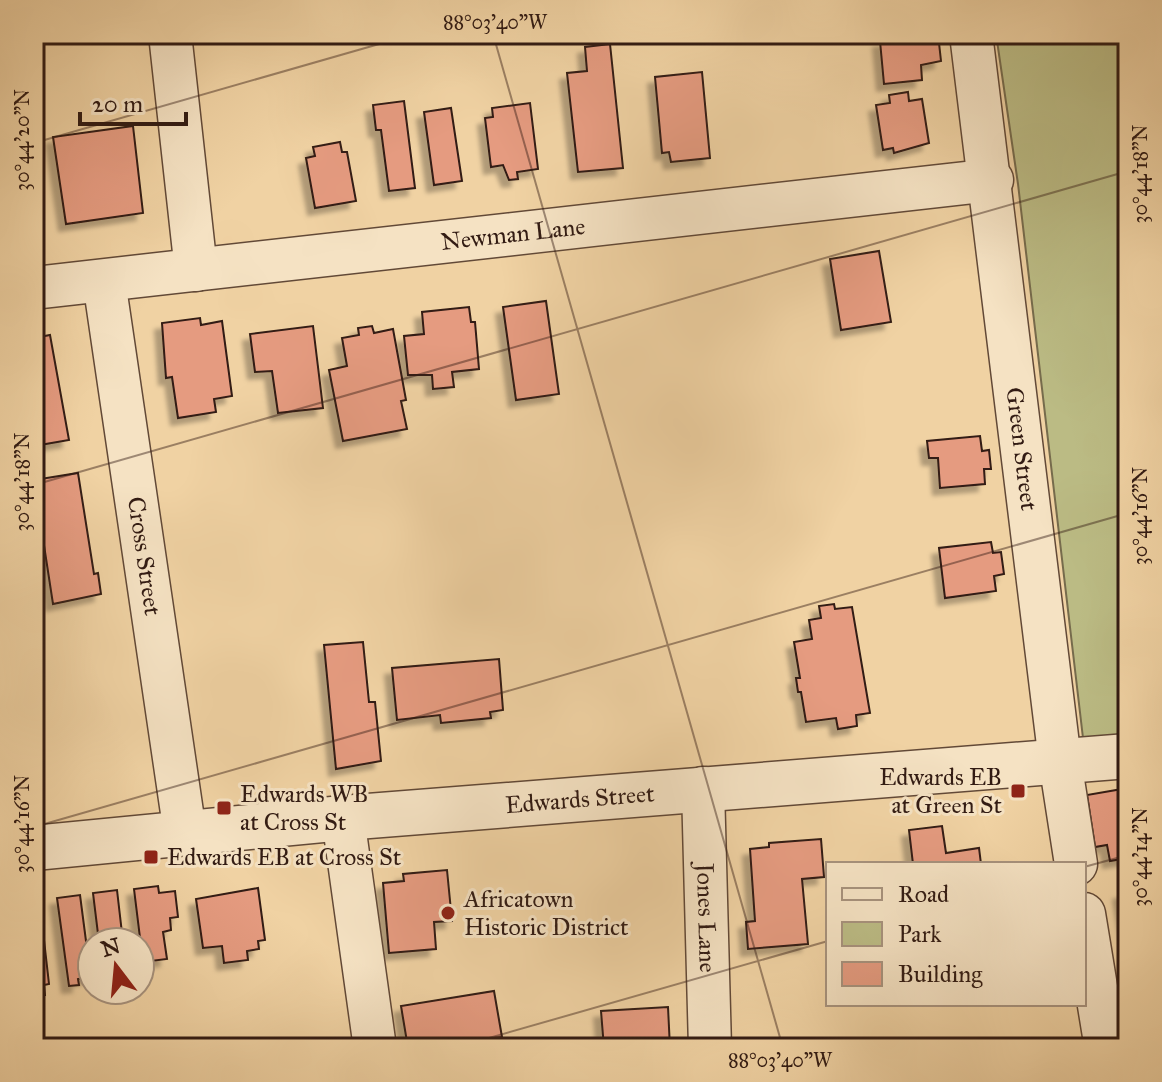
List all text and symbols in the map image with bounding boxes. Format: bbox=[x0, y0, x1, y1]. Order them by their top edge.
text: 88°03'40"W bbox=[443, 10, 548, 34]
scale bar bbox=[80, 76, 186, 126]
text: 30°44'20"N bbox=[10, 89, 34, 191]
text: 20 m bbox=[92, 89, 143, 119]
text: 30°44'18"N bbox=[1128, 124, 1152, 223]
street label: Newman Lane bbox=[439, 211, 587, 257]
street label: Green Street bbox=[999, 385, 1044, 513]
text: 30°44'18"N bbox=[10, 432, 34, 531]
text: 30°44'16"N bbox=[1128, 467, 1152, 565]
street label: Cross Street bbox=[121, 495, 168, 618]
place label: Edwards EB at Green St bbox=[879, 762, 1003, 820]
text: 30°44'16"N bbox=[10, 775, 34, 873]
street label: Edwards Street bbox=[504, 778, 656, 820]
place label: Edwards WB at Cross St bbox=[240, 779, 368, 837]
marker: Edwards EB at Green St bbox=[1009, 782, 1027, 800]
marker: Edwards WB at Cross St bbox=[215, 799, 233, 817]
text: 30°44'14"N bbox=[1128, 807, 1152, 907]
place label: Edwards EB at Cross St bbox=[167, 842, 402, 872]
marker: Edwards EB at Cross St bbox=[142, 848, 160, 866]
street label: Jones Lane bbox=[690, 860, 723, 973]
legend bbox=[826, 862, 1086, 1006]
text: Road bbox=[898, 879, 949, 909]
place label: Africatown Historic District bbox=[463, 884, 629, 942]
marker: Africatown Historic District bbox=[439, 904, 457, 922]
text: Park bbox=[898, 919, 942, 949]
north arrow bbox=[76, 926, 156, 1006]
text: N bbox=[98, 932, 124, 963]
text: Building bbox=[898, 959, 983, 989]
text: 88°03'40"W bbox=[728, 1048, 833, 1072]

